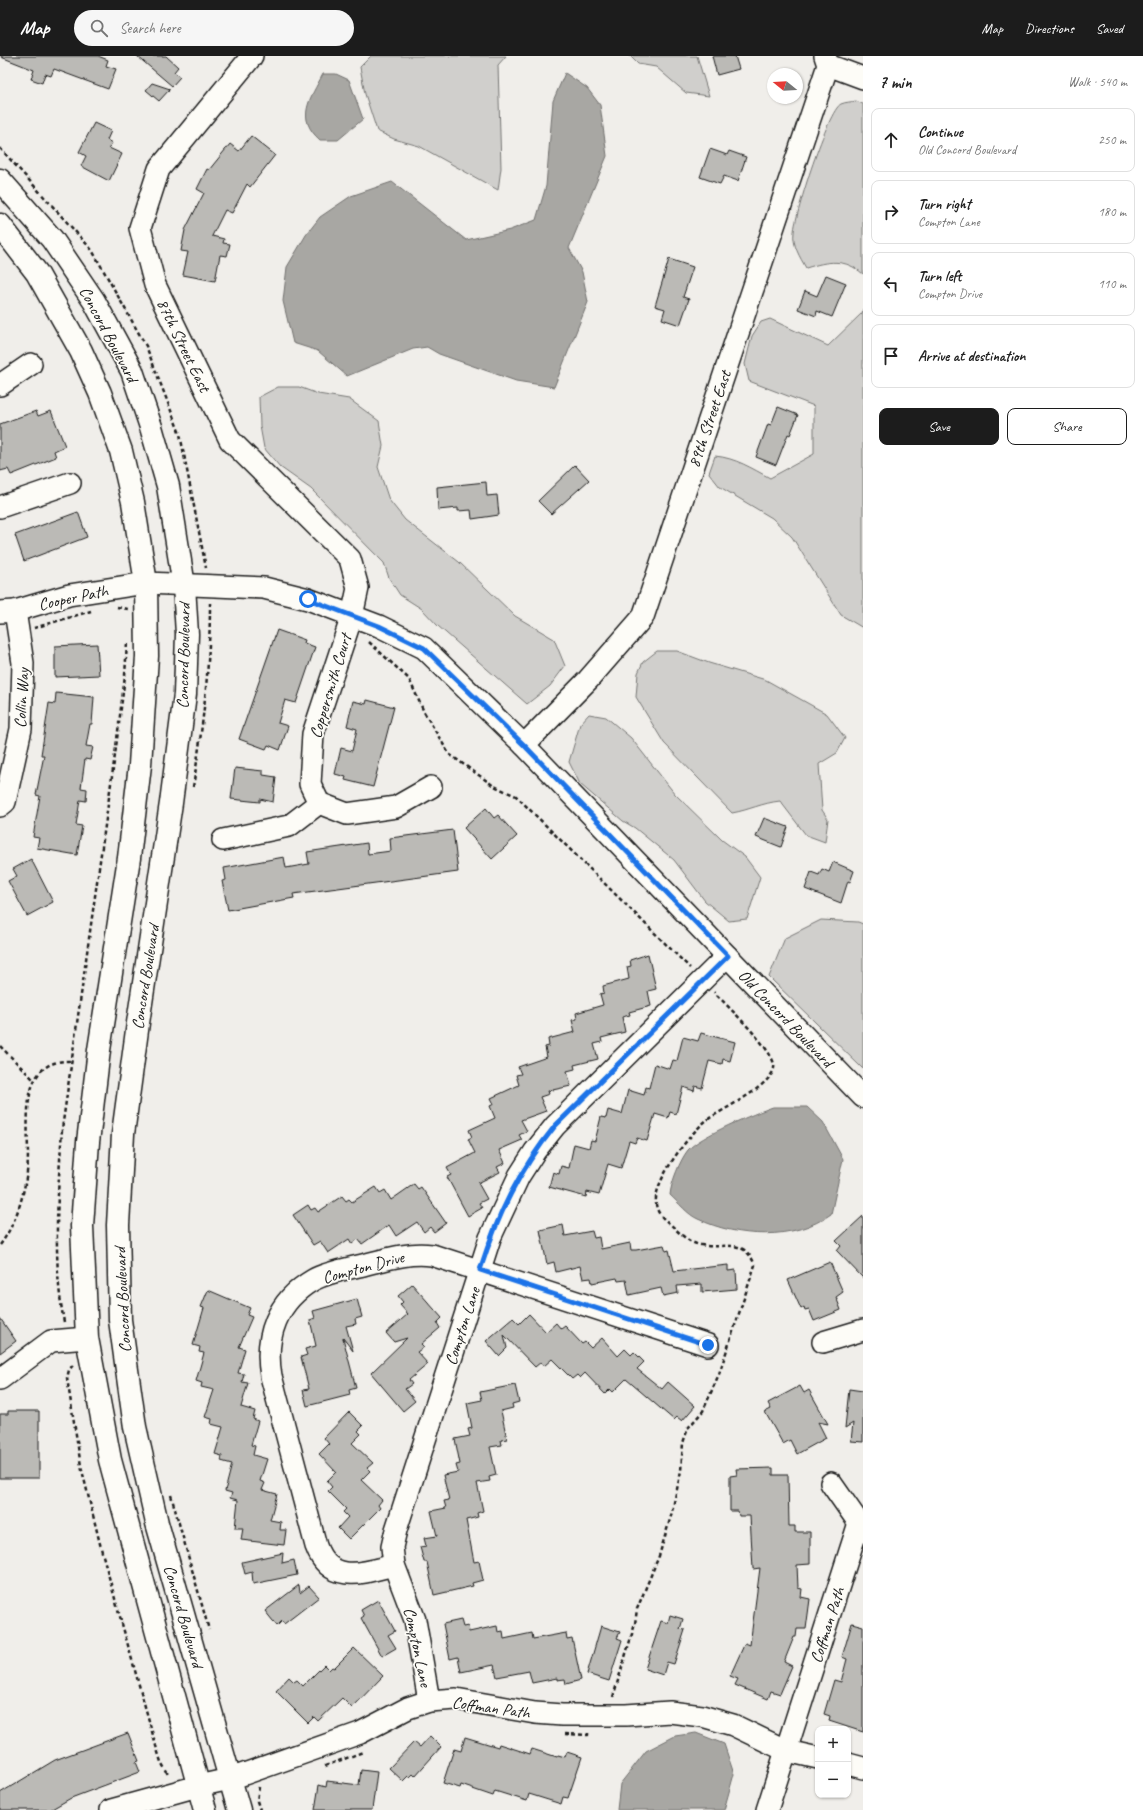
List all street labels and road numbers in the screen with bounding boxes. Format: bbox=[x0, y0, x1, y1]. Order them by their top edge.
street label: Concord Boulevard bbox=[75, 283, 144, 389]
street label: 87th Street East bbox=[152, 295, 216, 397]
street label: 89th Street East bbox=[683, 366, 737, 470]
street label: Cooper Path bbox=[37, 580, 111, 615]
street label: Concord Boulevard bbox=[172, 600, 195, 709]
street label: Coppersmith Court bbox=[305, 629, 357, 741]
street label: Collin Way bbox=[9, 666, 34, 728]
street label: Concord Boulevard bbox=[127, 920, 165, 1031]
street label: Old Concord Boulevard bbox=[734, 965, 839, 1073]
street label: Concord Boulevard bbox=[109, 1243, 136, 1353]
street label: Compton Drive bbox=[320, 1246, 408, 1288]
street label: Compton Lane bbox=[440, 1283, 485, 1368]
street label: Concord Boulevard bbox=[159, 1563, 209, 1673]
street label: Coffman Path bbox=[805, 1584, 850, 1666]
street label: Compton Lane bbox=[399, 1605, 436, 1690]
street label: Coffman Path bbox=[451, 1692, 532, 1723]

